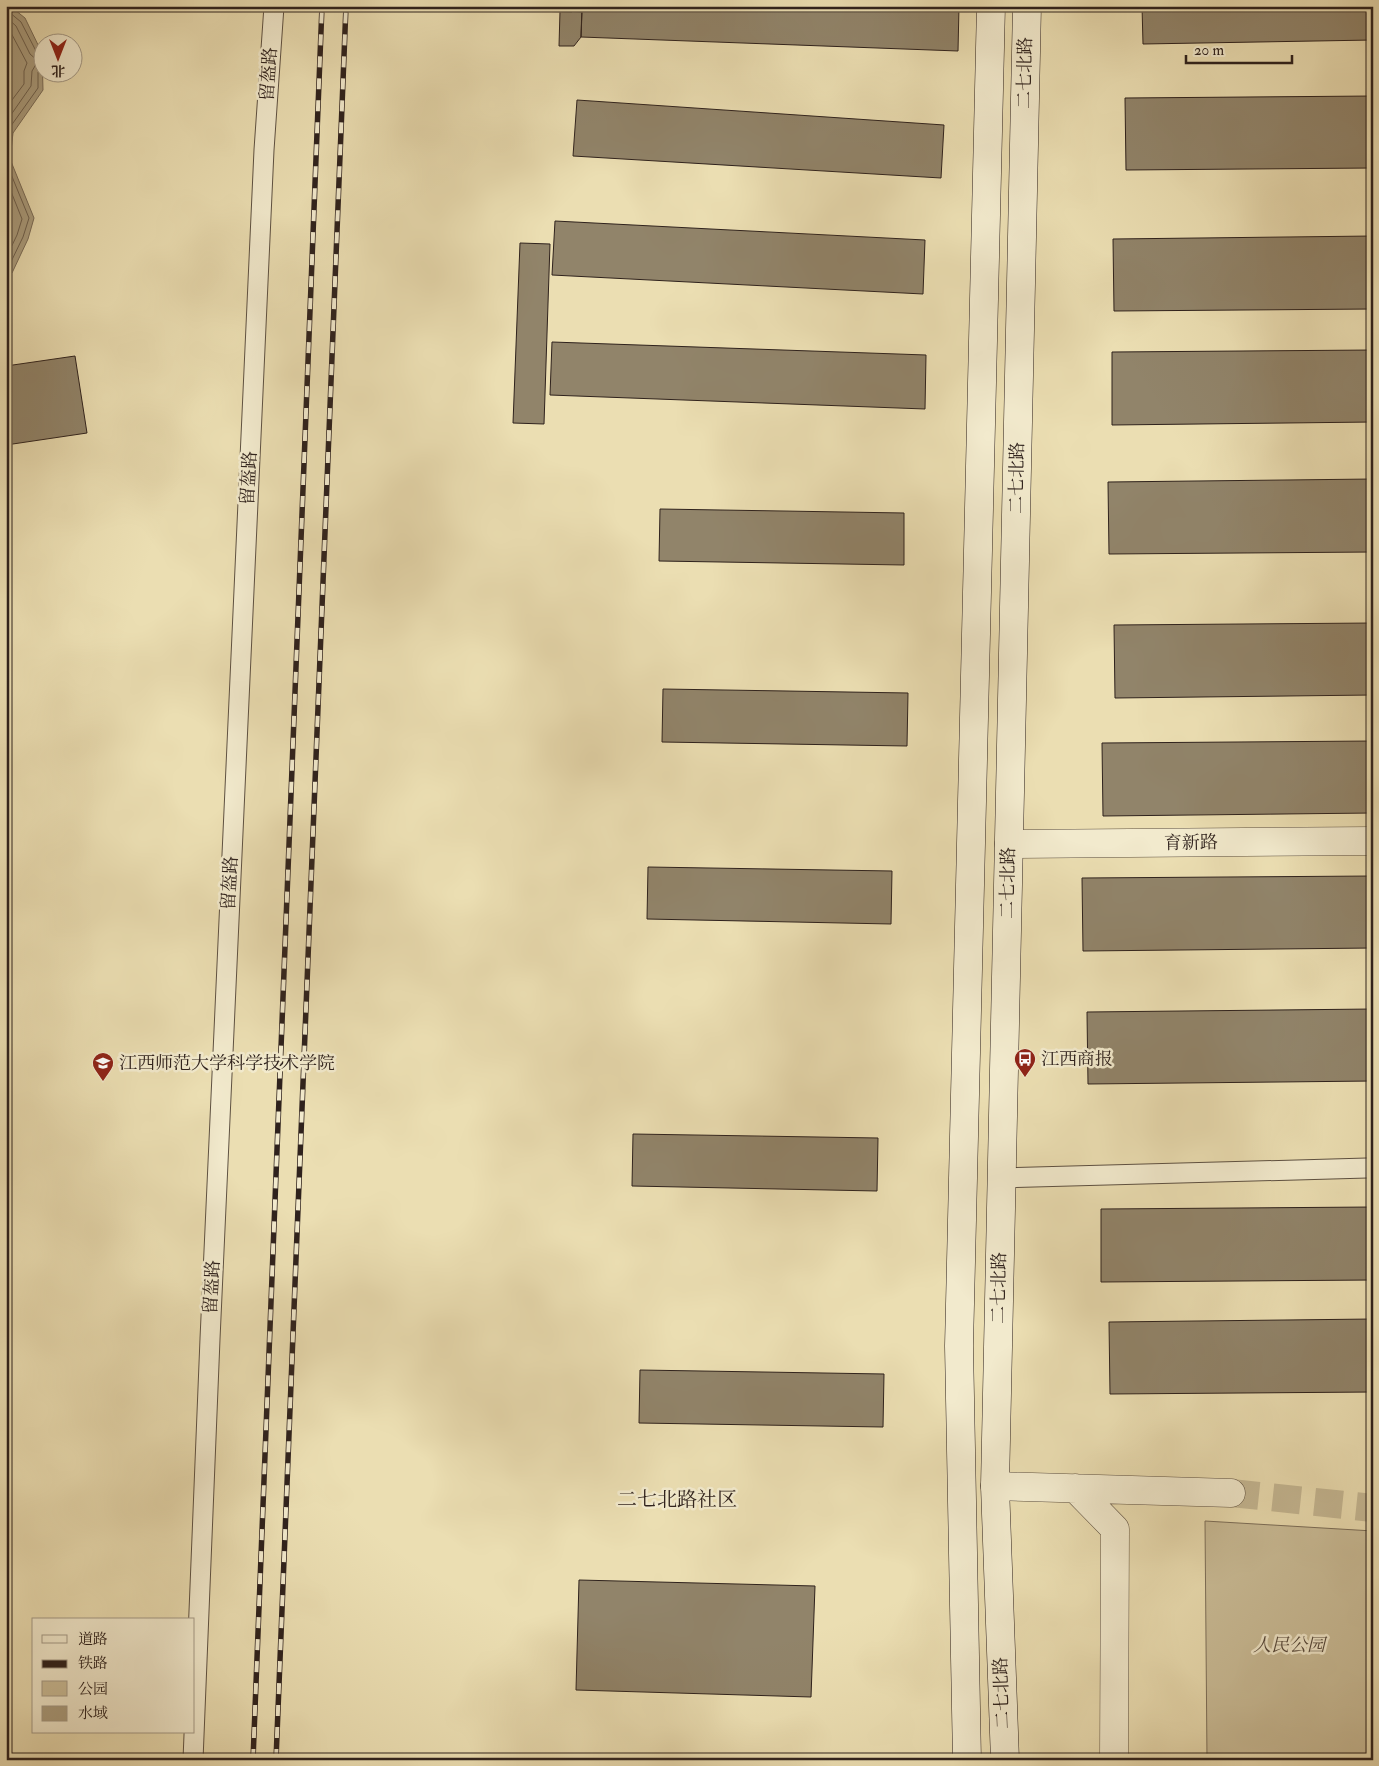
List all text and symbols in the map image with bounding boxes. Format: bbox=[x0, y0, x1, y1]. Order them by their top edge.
north arrow bbox=[32, 32, 82, 82]
scale bar bbox=[1186, 32, 1293, 64]
street label: 二七北路 bbox=[1013, 37, 1037, 109]
text: 20 m bbox=[1194, 41, 1224, 60]
street label: 留盔路 bbox=[256, 46, 282, 102]
text: 北 bbox=[51, 62, 65, 79]
street label: 二七北路 bbox=[1005, 442, 1029, 514]
street label: 留盔路 bbox=[236, 450, 262, 506]
street label: 育新路 bbox=[1164, 831, 1218, 855]
street label: 二七北路 bbox=[996, 847, 1020, 919]
street label: 留盔路 bbox=[217, 855, 243, 911]
bus stop icon: 江西商报 bbox=[1013, 1047, 1037, 1078]
place label: 江西商报 bbox=[1041, 1048, 1113, 1071]
school or university icon: 江西师范大学科学技术学院 bbox=[91, 1051, 115, 1082]
place label: 江西师范大学科学技术学院 bbox=[119, 1052, 335, 1075]
street label: 二七北路 bbox=[987, 1252, 1011, 1324]
street label: 留盔路 bbox=[199, 1259, 225, 1315]
district label: 二七北路社区 bbox=[617, 1487, 737, 1512]
legend bbox=[32, 1618, 195, 1734]
text: 道路 bbox=[78, 1630, 108, 1649]
park label: 人民公园 bbox=[1253, 1634, 1328, 1657]
text: 铁路 bbox=[78, 1654, 108, 1673]
street label: 二七北路 bbox=[989, 1657, 1015, 1729]
text: 公园 bbox=[78, 1680, 108, 1699]
text: 水域 bbox=[78, 1704, 108, 1723]

